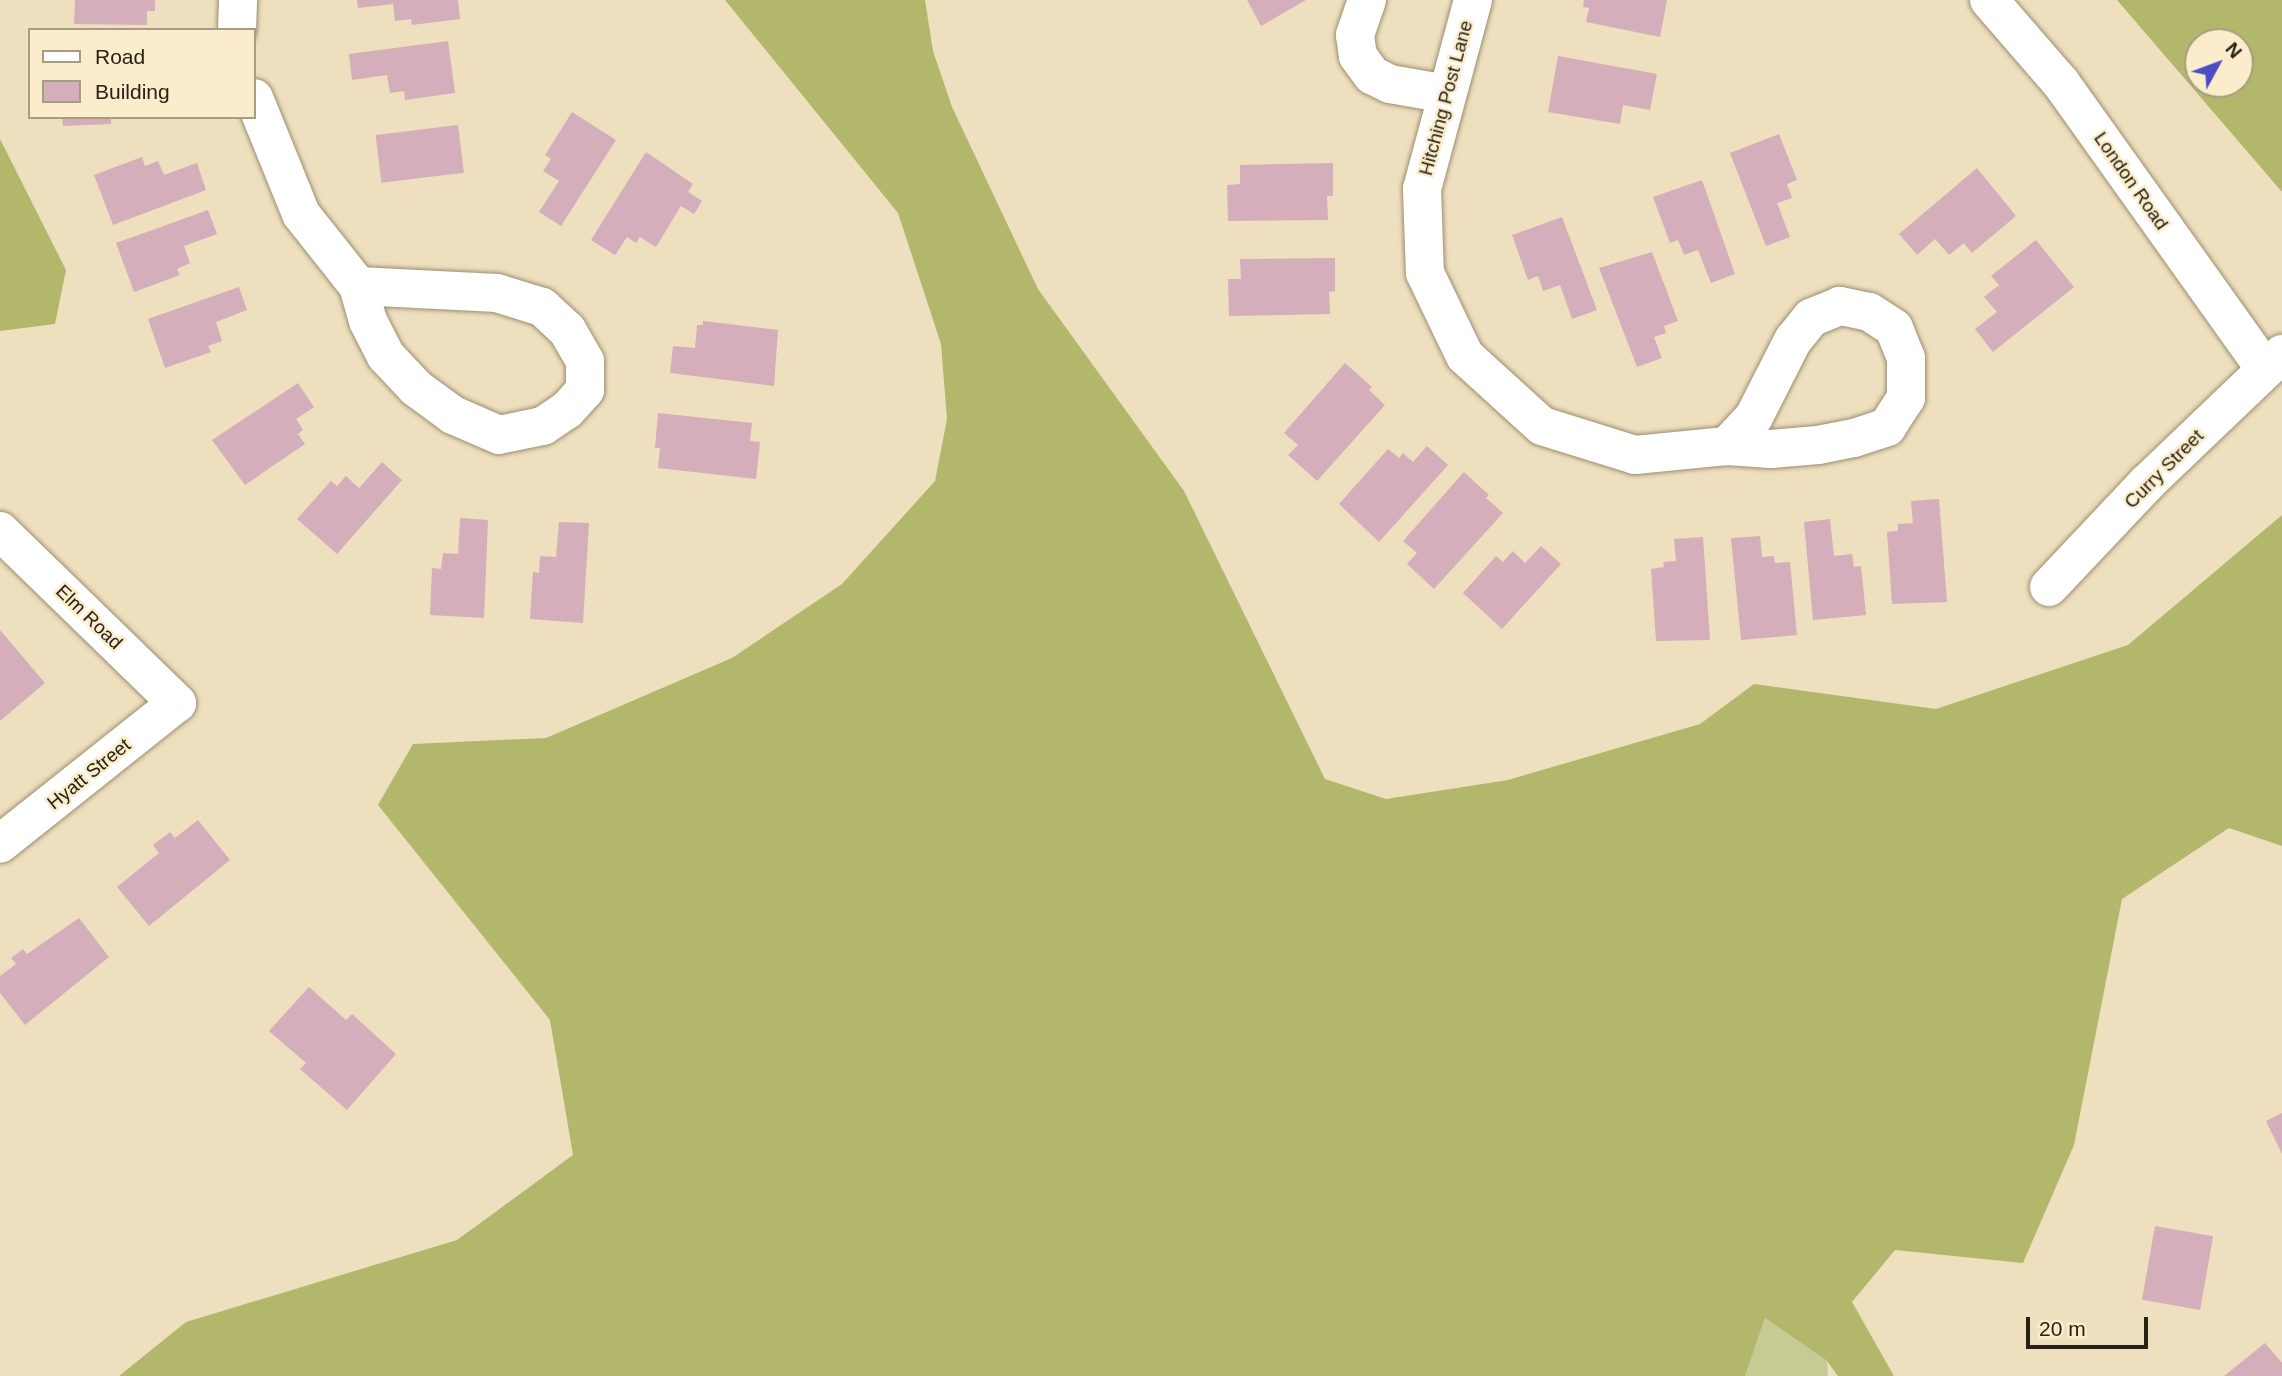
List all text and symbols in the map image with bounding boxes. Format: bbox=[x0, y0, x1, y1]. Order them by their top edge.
street label: Hitching Post Lane bbox=[1414, 18, 1478, 178]
legend bbox=[28, 28, 256, 119]
north arrow bbox=[2184, 28, 2254, 98]
text: N bbox=[2221, 38, 2246, 62]
text: Road bbox=[95, 45, 145, 68]
text: Building bbox=[95, 80, 170, 103]
street label: London Road bbox=[2089, 128, 2173, 234]
street label: Curry Street bbox=[2120, 425, 2208, 513]
street label: Elm Road bbox=[51, 580, 127, 654]
street label: Hyatt Street bbox=[43, 734, 135, 814]
scale bar bbox=[2030, 1302, 2152, 1346]
text: 20 m bbox=[2039, 1317, 2086, 1340]

